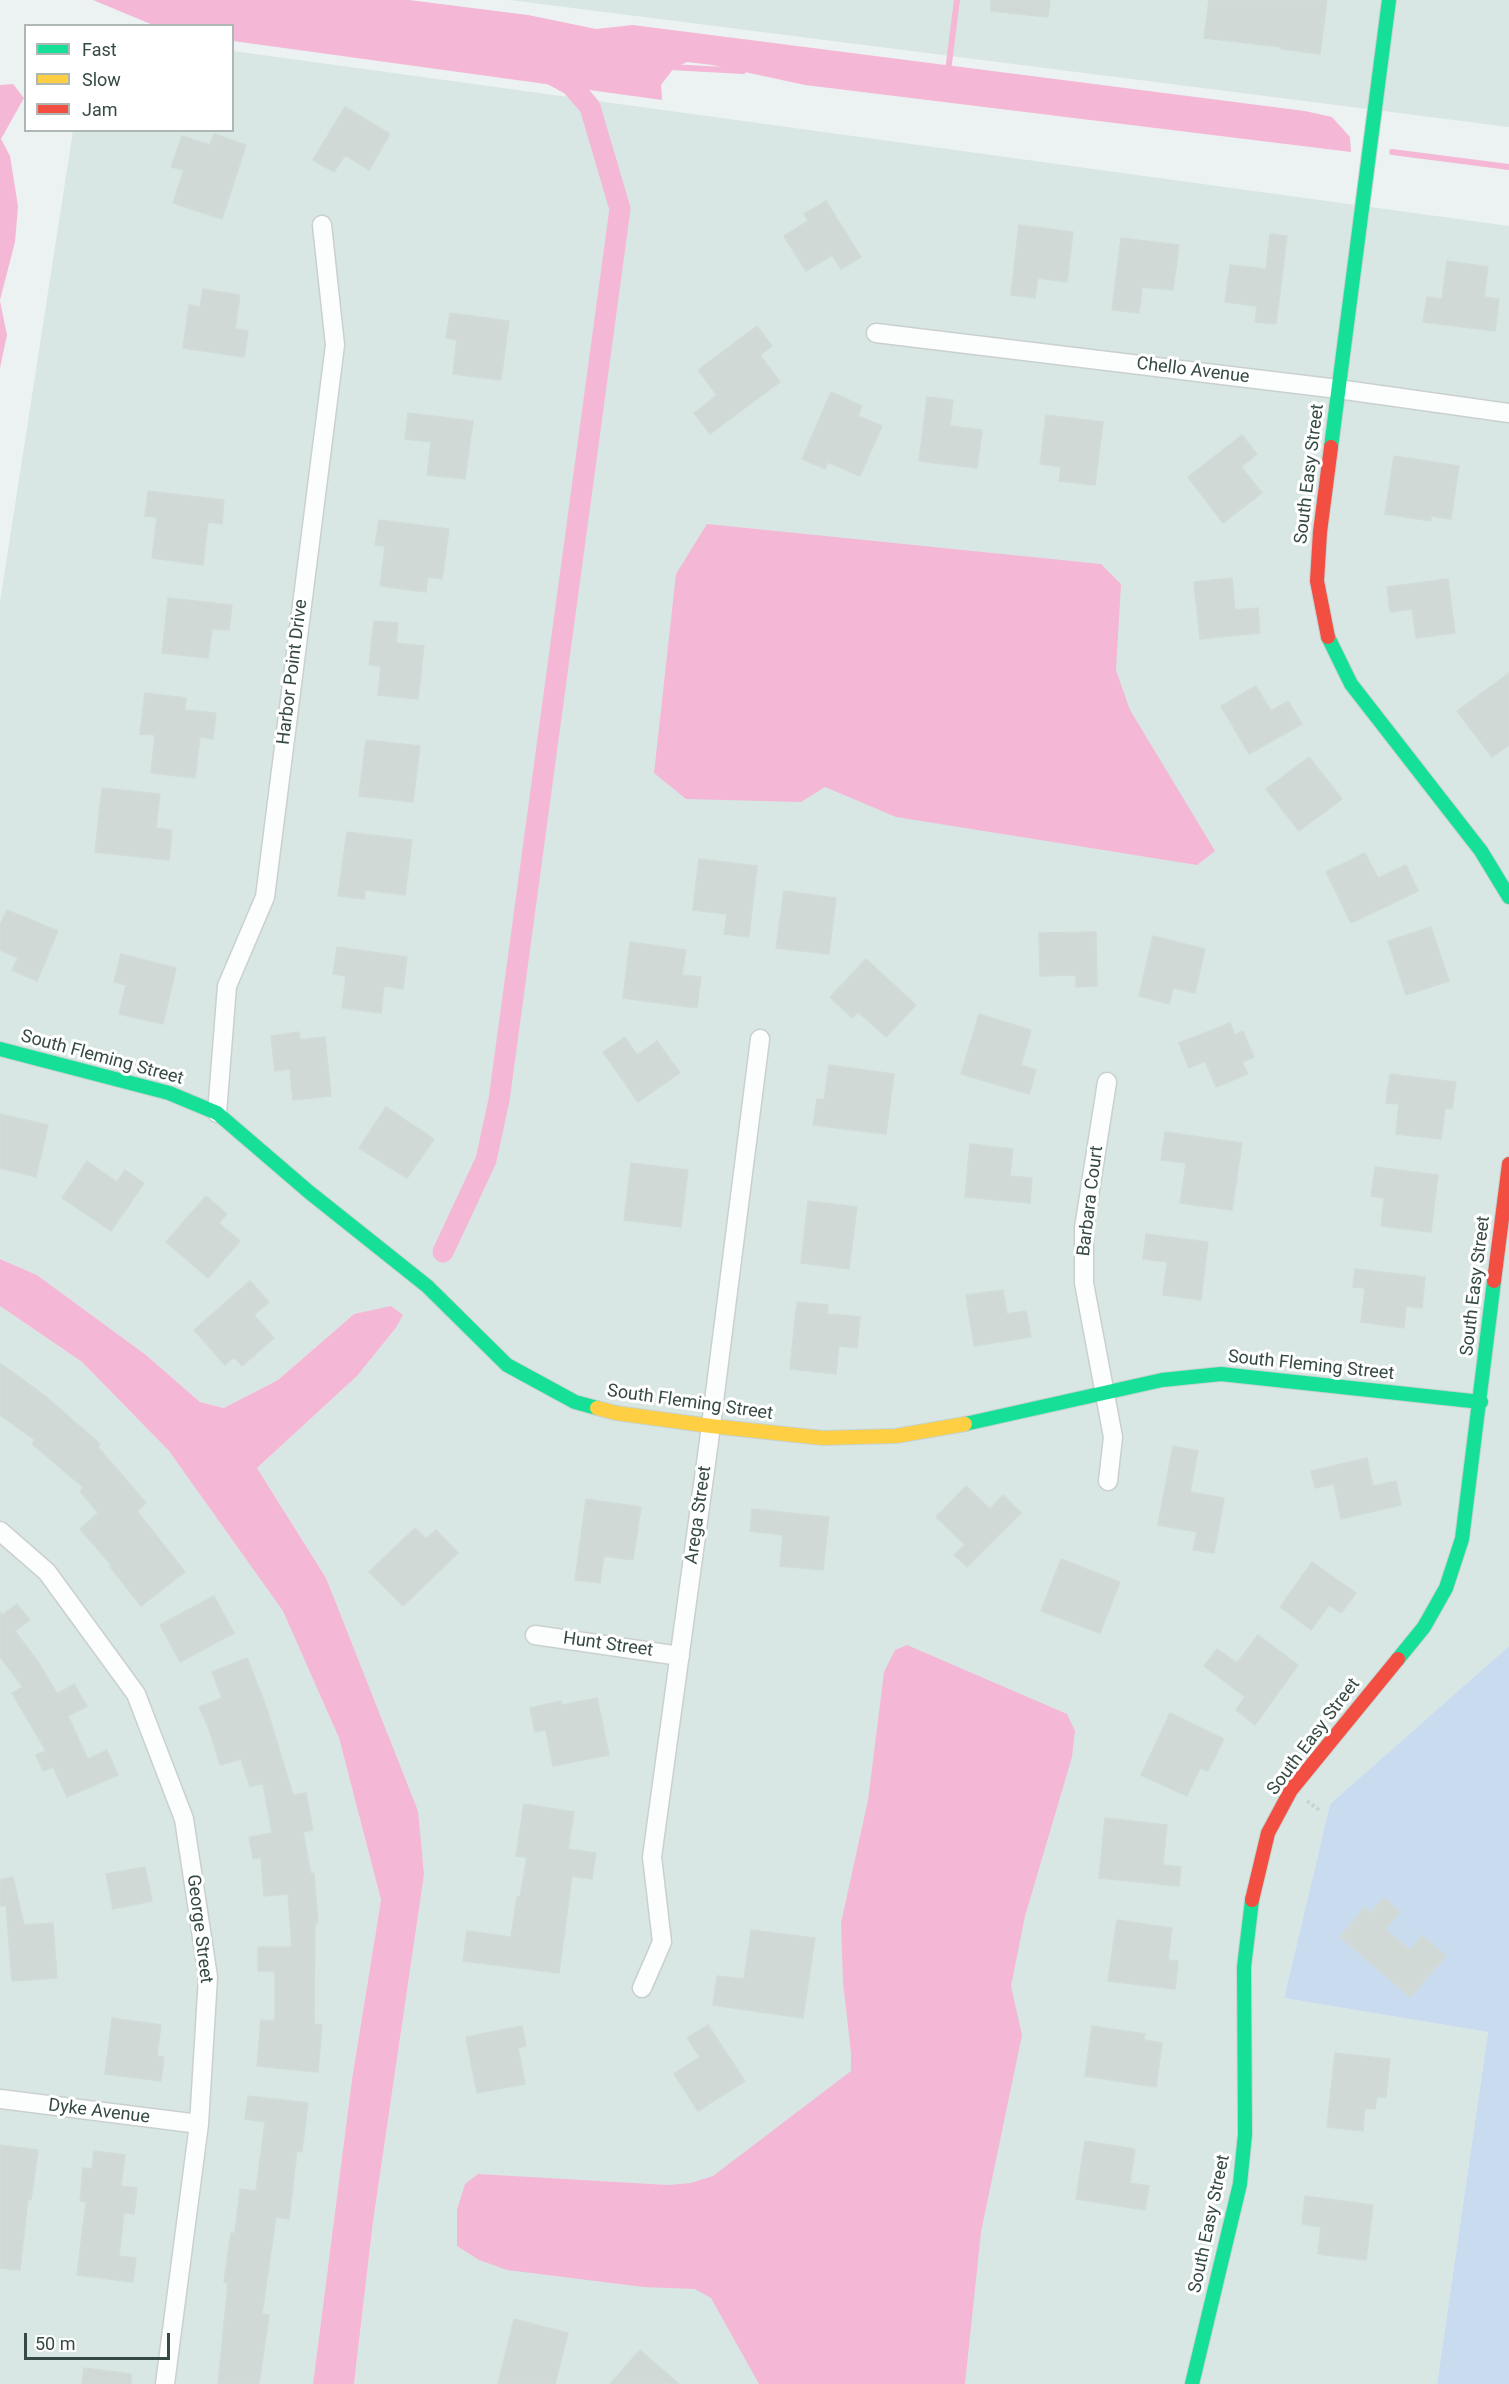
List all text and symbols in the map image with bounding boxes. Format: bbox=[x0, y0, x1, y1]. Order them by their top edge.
legend bbox=[24, 24, 234, 132]
text: Fast bbox=[82, 39, 117, 60]
text: Slow bbox=[82, 69, 121, 90]
text: Jam bbox=[82, 99, 118, 120]
street label: Chello Avenue bbox=[1135, 353, 1251, 389]
street label: South Easy Street bbox=[1291, 403, 1329, 545]
street label: Harbor Point Drive bbox=[273, 598, 313, 746]
street label: South Fleming Street bbox=[18, 1026, 186, 1090]
street label: Barbara Court bbox=[1073, 1144, 1109, 1258]
street label: South Easy Street bbox=[1457, 1215, 1495, 1357]
street label: South Fleming Street bbox=[1227, 1347, 1395, 1385]
street label: South Fleming Street bbox=[606, 1381, 774, 1425]
street label: Arega Street bbox=[681, 1464, 717, 1566]
street label: Hunt Street bbox=[562, 1628, 654, 1662]
street label: South Easy Street bbox=[1263, 1674, 1365, 1800]
street label: George Street bbox=[182, 1873, 216, 1985]
street label: Dyke Avenue bbox=[47, 2095, 151, 2129]
street label: South Easy Street bbox=[1185, 2153, 1235, 2295]
scale bar bbox=[27, 2321, 172, 2359]
text: 50 m bbox=[35, 2333, 75, 2354]

